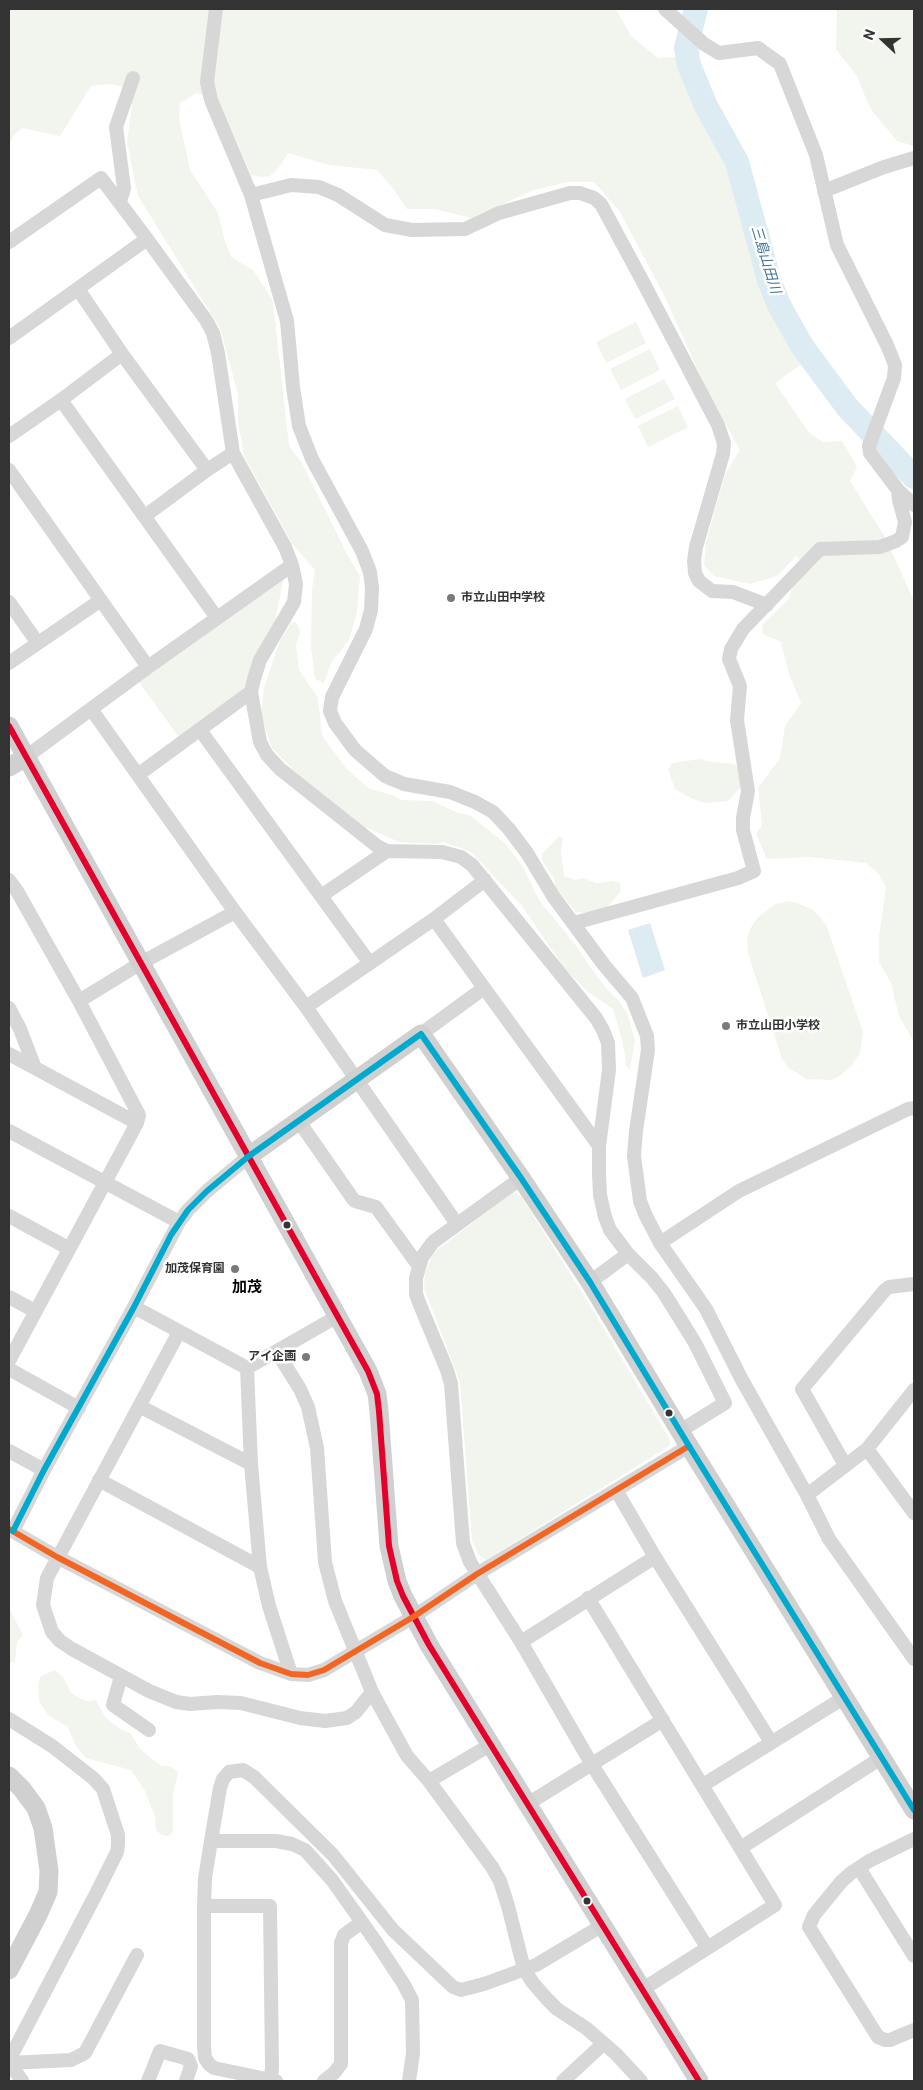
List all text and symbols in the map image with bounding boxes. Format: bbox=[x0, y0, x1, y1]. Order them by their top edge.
north arrow bbox=[858, 15, 908, 65]
text: N bbox=[860, 27, 878, 42]
water label: 三島山田川 bbox=[747, 224, 783, 296]
place label: 市立山田中学校 bbox=[461, 591, 545, 605]
marker: 市立山田中学校 bbox=[445, 592, 457, 604]
place label: 市立山田小学校 bbox=[736, 1019, 820, 1033]
marker: 市立山田小学校 bbox=[720, 1020, 732, 1032]
unlabelled marker bbox=[282, 1220, 292, 1230]
place label: 加茂保育園 bbox=[165, 1262, 225, 1276]
marker: 加茂保育園 bbox=[229, 1263, 241, 1275]
district label: 加茂 bbox=[232, 1279, 262, 1297]
place label: アイ企画 bbox=[248, 1350, 296, 1364]
marker: アイ企画 bbox=[300, 1351, 312, 1363]
unlabelled marker bbox=[664, 1408, 674, 1418]
unlabelled marker bbox=[582, 1896, 592, 1906]

